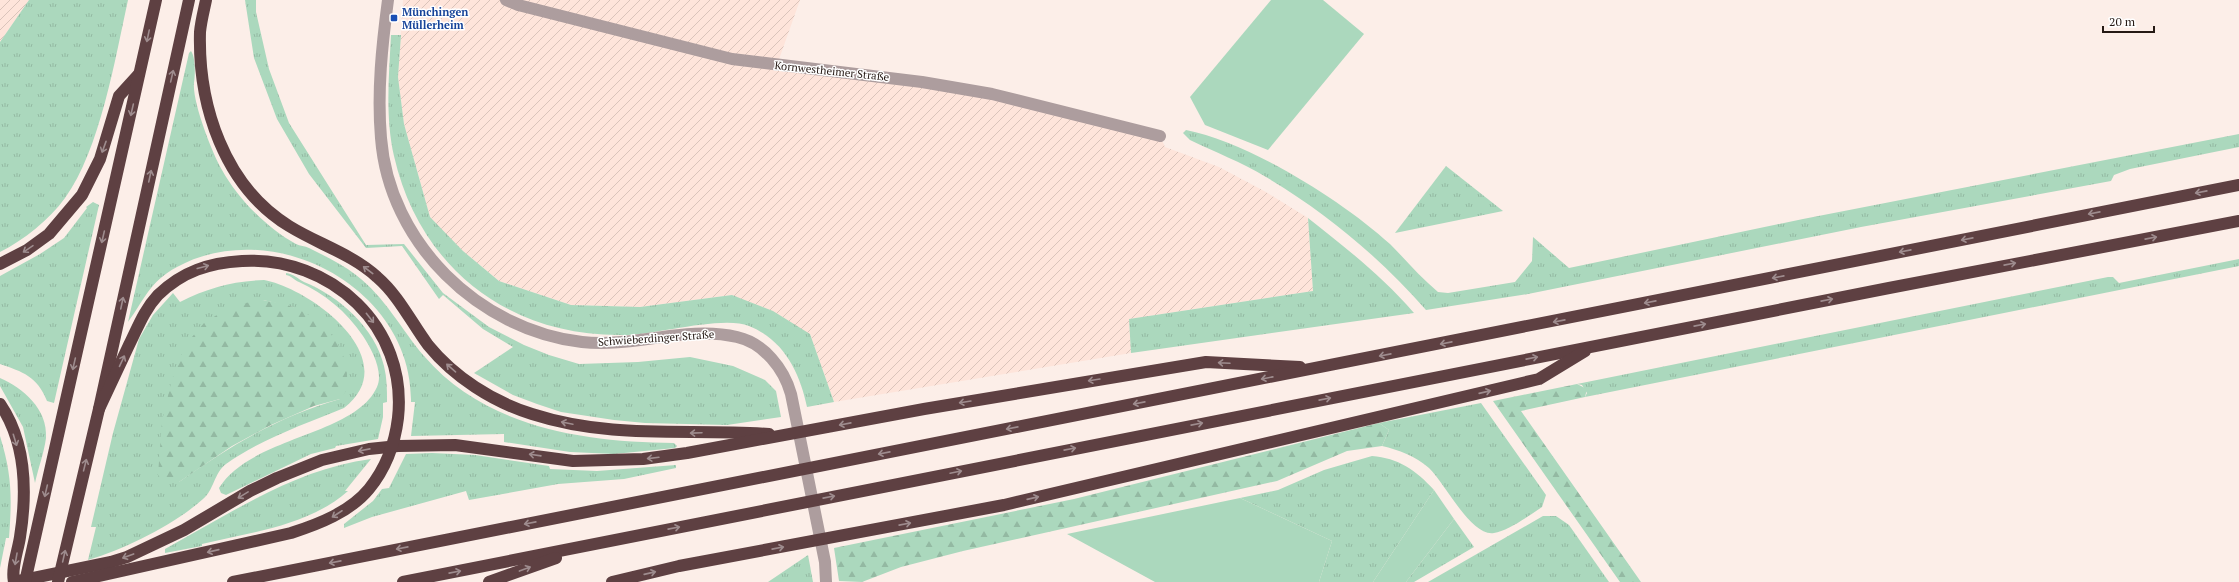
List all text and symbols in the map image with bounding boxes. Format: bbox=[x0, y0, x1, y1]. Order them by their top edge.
place label: Münchingen Müllerheim bbox=[402, 5, 468, 32]
scale bar bbox=[2103, 8, 2154, 34]
marker: Münchingen Müllerheim bbox=[389, 13, 399, 23]
text: 20 m bbox=[2109, 14, 2136, 29]
one-way arrow bbox=[144, 29, 152, 42]
street label: Kornwestheimer Straße bbox=[774, 58, 890, 84]
one-way arrow bbox=[169, 70, 177, 83]
one-way arrow bbox=[127, 103, 135, 116]
one-way arrow bbox=[100, 141, 108, 153]
one-way arrow bbox=[146, 170, 154, 183]
one-way arrow bbox=[2195, 188, 2208, 196]
one-way arrow bbox=[2088, 209, 2101, 217]
one-way arrow bbox=[99, 230, 107, 243]
one-way arrow bbox=[2144, 233, 2157, 241]
one-way arrow bbox=[1961, 235, 1974, 243]
one-way arrow bbox=[23, 245, 34, 253]
one-way arrow bbox=[1899, 247, 1912, 255]
one-way arrow bbox=[2003, 260, 2016, 268]
one-way arrow bbox=[196, 263, 209, 270]
one-way arrow bbox=[362, 266, 373, 274]
one-way arrow bbox=[1771, 273, 1784, 281]
one-way arrow bbox=[1820, 295, 1833, 303]
one-way arrow bbox=[119, 297, 127, 310]
one-way arrow bbox=[1644, 299, 1657, 307]
one-way arrow bbox=[366, 313, 375, 324]
one-way arrow bbox=[1552, 317, 1565, 325]
one-way arrow bbox=[1693, 321, 1706, 329]
street label: Schwieberdinger Straße bbox=[597, 327, 715, 349]
one-way arrow bbox=[1440, 339, 1453, 347]
one-way arrow bbox=[1379, 351, 1392, 359]
one-way arrow bbox=[1525, 354, 1538, 362]
one-way arrow bbox=[119, 356, 126, 368]
one-way arrow bbox=[70, 357, 78, 370]
one-way arrow bbox=[1218, 359, 1231, 367]
one-way arrow bbox=[447, 364, 457, 373]
one-way arrow bbox=[1261, 374, 1274, 382]
one-way arrow bbox=[1088, 376, 1101, 384]
one-way arrow bbox=[1478, 387, 1491, 395]
one-way arrow bbox=[1318, 395, 1331, 403]
one-way arrow bbox=[959, 398, 972, 406]
one-way arrow bbox=[1133, 399, 1146, 407]
one-way arrow bbox=[561, 419, 574, 427]
one-way arrow bbox=[1190, 420, 1203, 428]
one-way arrow bbox=[839, 421, 852, 429]
one-way arrow bbox=[1006, 424, 1019, 432]
one-way arrow bbox=[690, 429, 703, 437]
one-way arrow bbox=[12, 433, 19, 446]
one-way arrow bbox=[1063, 445, 1076, 453]
one-way arrow bbox=[358, 447, 371, 455]
one-way arrow bbox=[878, 450, 891, 458]
one-way arrow bbox=[529, 451, 542, 459]
one-way arrow bbox=[647, 454, 660, 461]
one-way arrow bbox=[82, 458, 90, 471]
one-way arrow bbox=[950, 467, 963, 475]
one-way arrow bbox=[41, 484, 49, 497]
one-way arrow bbox=[237, 491, 248, 500]
one-way arrow bbox=[822, 493, 835, 501]
one-way arrow bbox=[1026, 494, 1039, 502]
one-way arrow bbox=[331, 510, 343, 518]
one-way arrow bbox=[898, 519, 911, 527]
one-way arrow bbox=[524, 520, 537, 528]
one-way arrow bbox=[667, 524, 680, 532]
one-way arrow bbox=[771, 544, 784, 552]
one-way arrow bbox=[396, 545, 409, 553]
one-way arrow bbox=[207, 547, 220, 555]
one-way arrow bbox=[60, 550, 68, 563]
one-way arrow bbox=[12, 552, 20, 565]
one-way arrow bbox=[122, 553, 134, 561]
one-way arrow bbox=[329, 558, 342, 566]
one-way arrow bbox=[519, 564, 531, 572]
one-way arrow bbox=[448, 567, 461, 575]
one-way arrow bbox=[643, 569, 656, 576]

